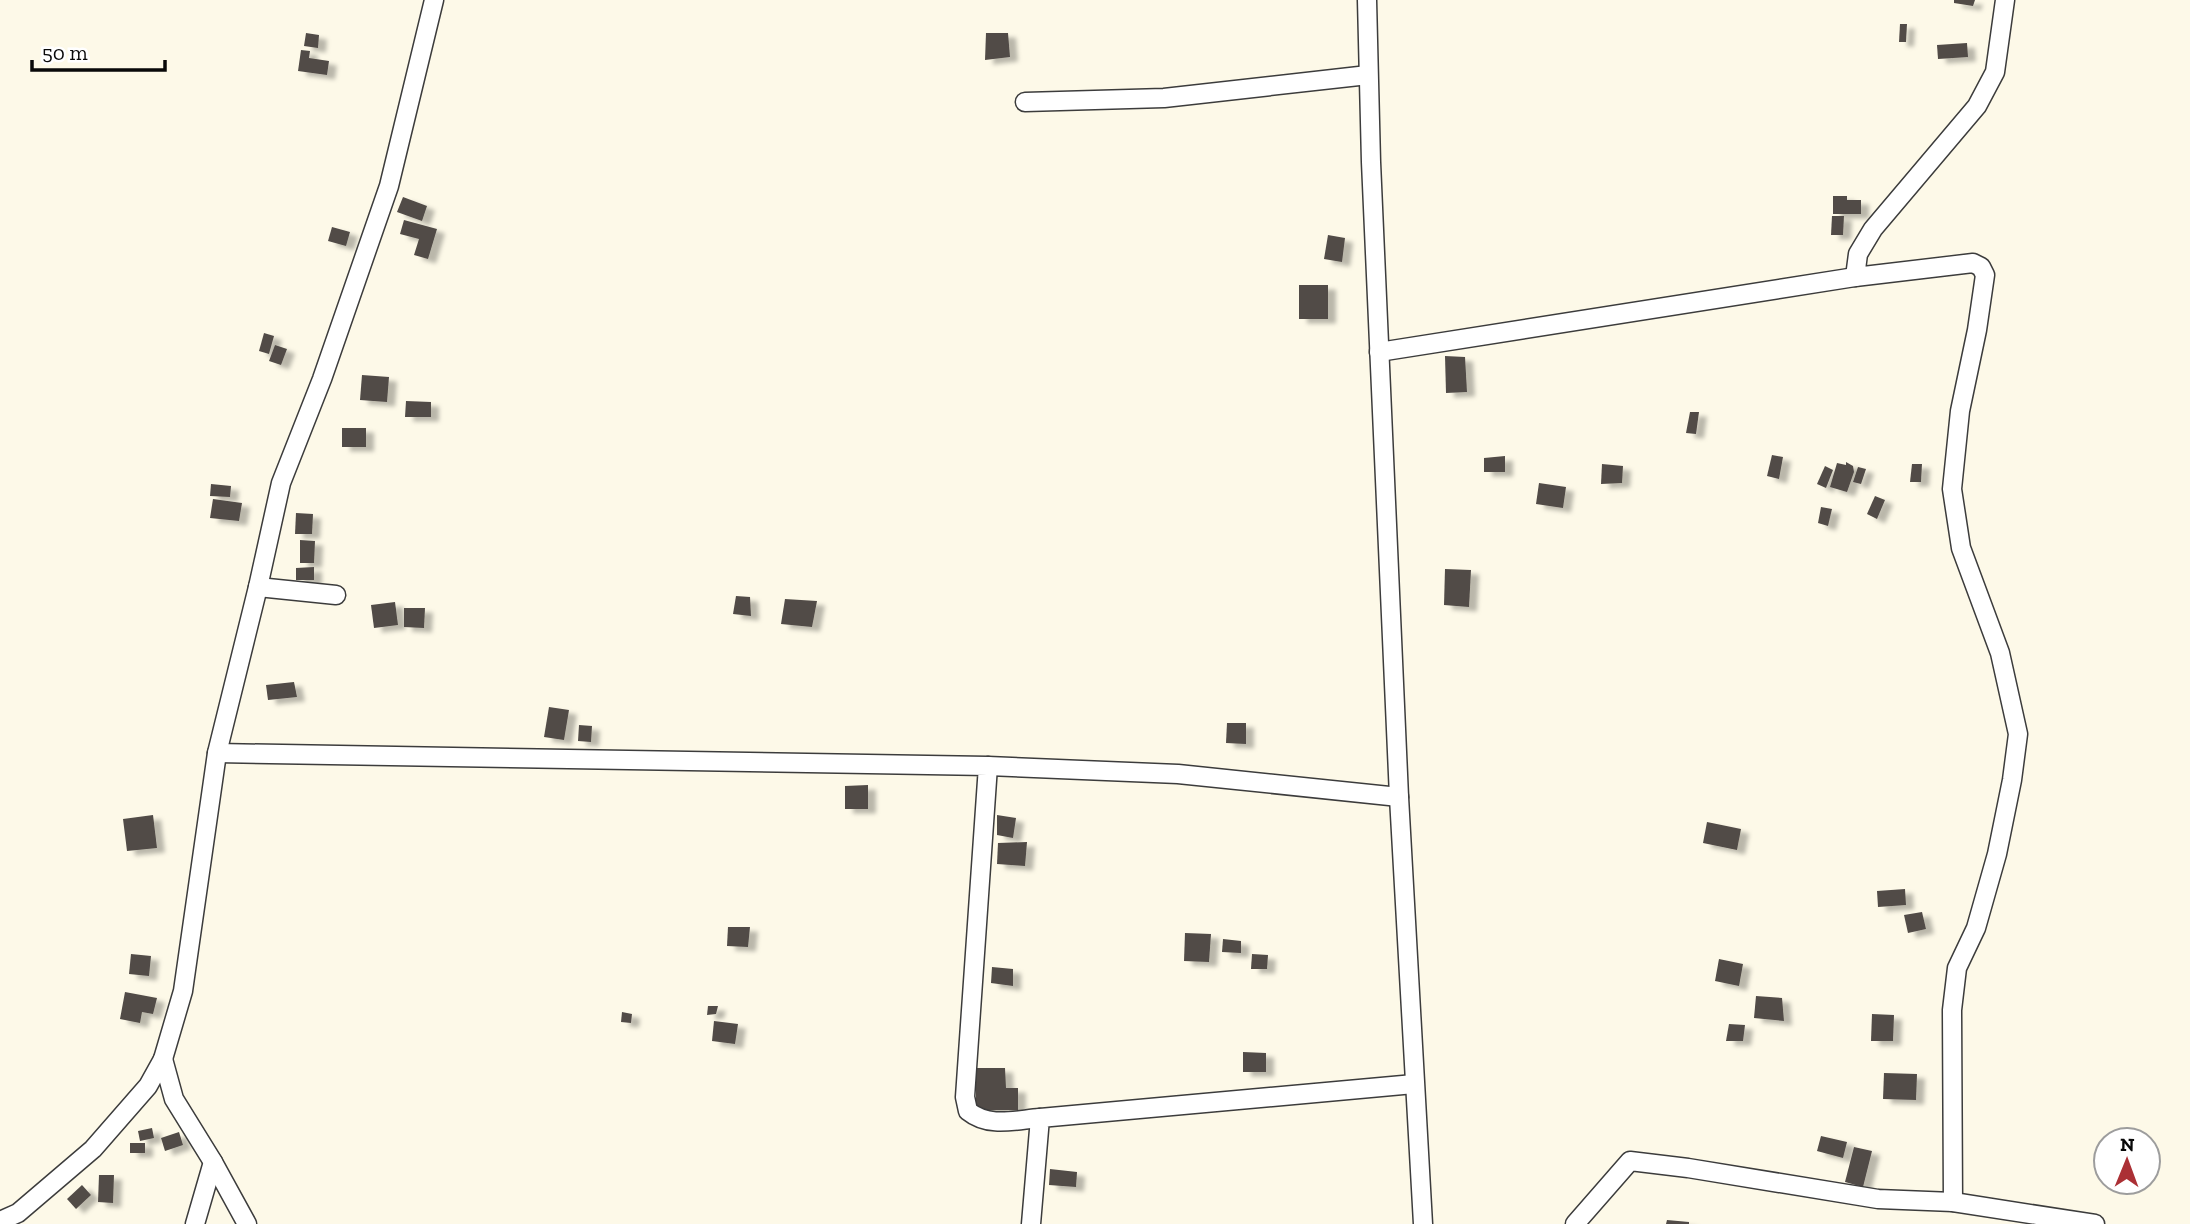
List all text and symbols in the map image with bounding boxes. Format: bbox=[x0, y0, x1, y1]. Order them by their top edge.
scale bar bbox=[32, 28, 164, 72]
text: 50 m bbox=[42, 40, 88, 65]
north arrow bbox=[2092, 1126, 2162, 1196]
text: N bbox=[2120, 1133, 2135, 1156]

